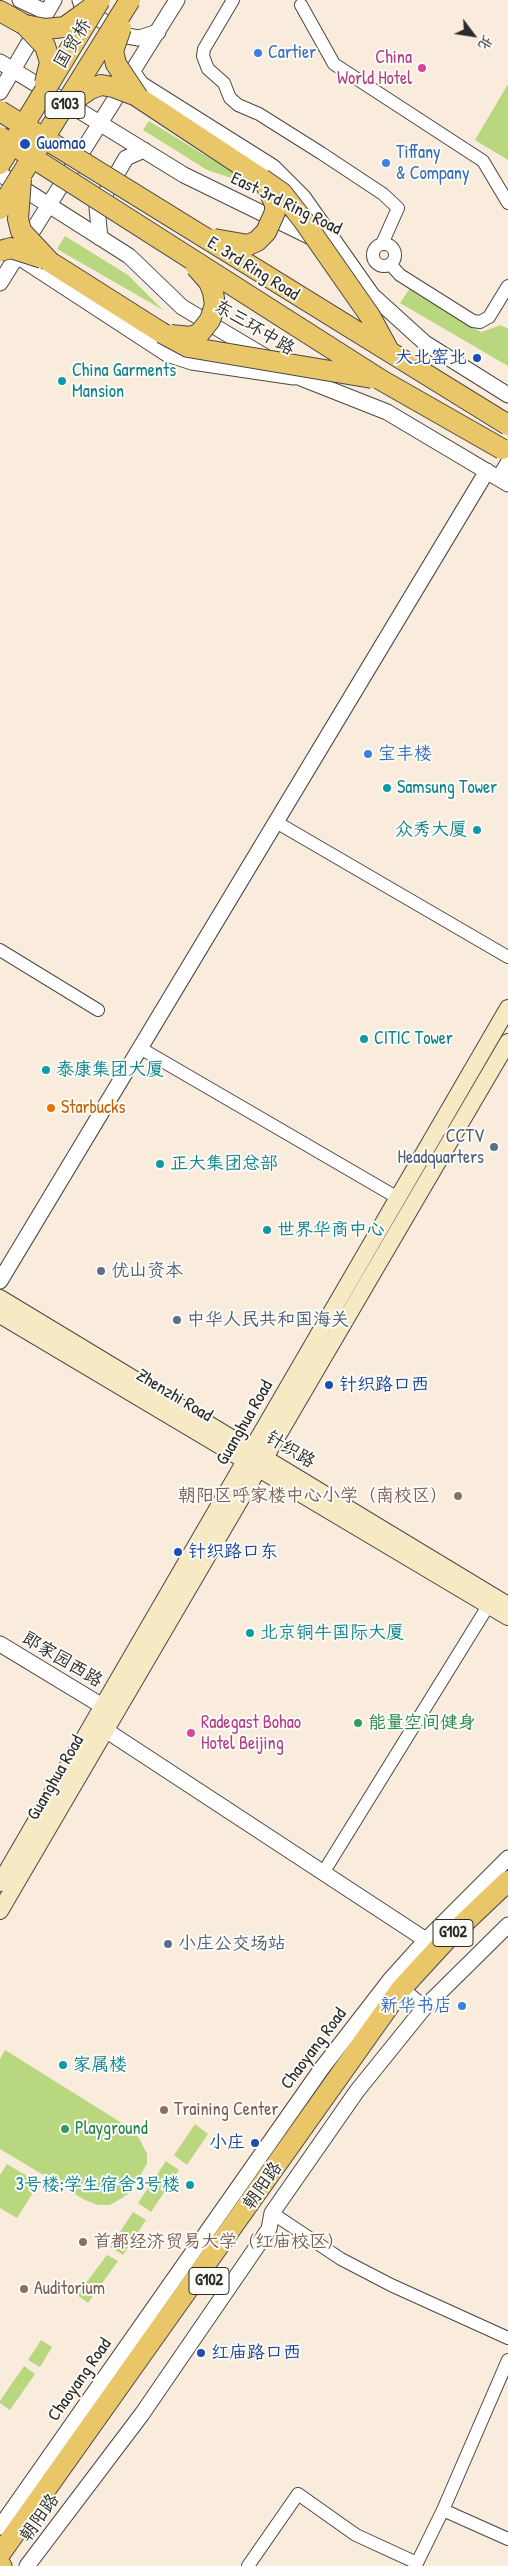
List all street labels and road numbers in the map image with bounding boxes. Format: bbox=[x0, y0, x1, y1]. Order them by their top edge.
street label: 国贸桥 bbox=[50, 15, 96, 73]
road number: G103 bbox=[45, 92, 85, 118]
street label: East 3rd Ring Road bbox=[227, 168, 345, 240]
street label: E. 3rd Ring Road bbox=[203, 232, 303, 306]
street label: 东三环中路 bbox=[210, 296, 298, 360]
street label: Zhenzhi Road bbox=[132, 1365, 216, 1427]
street label: Guanghua Road bbox=[212, 1377, 278, 1469]
street label: 针织路 bbox=[261, 1427, 319, 1473]
street label: 郎家园西路 bbox=[18, 1628, 106, 1692]
street label: Guanghua Road bbox=[23, 1732, 89, 1824]
road number: G102 bbox=[433, 1920, 473, 1946]
street label: Chaoyang Road bbox=[276, 2004, 352, 2094]
street label: 朝阳路 bbox=[239, 2158, 287, 2214]
road number: G102 bbox=[189, 2268, 229, 2294]
street label: Chaoyang Road bbox=[44, 2334, 116, 2426]
street label: 朝阳路 bbox=[16, 2490, 64, 2546]

